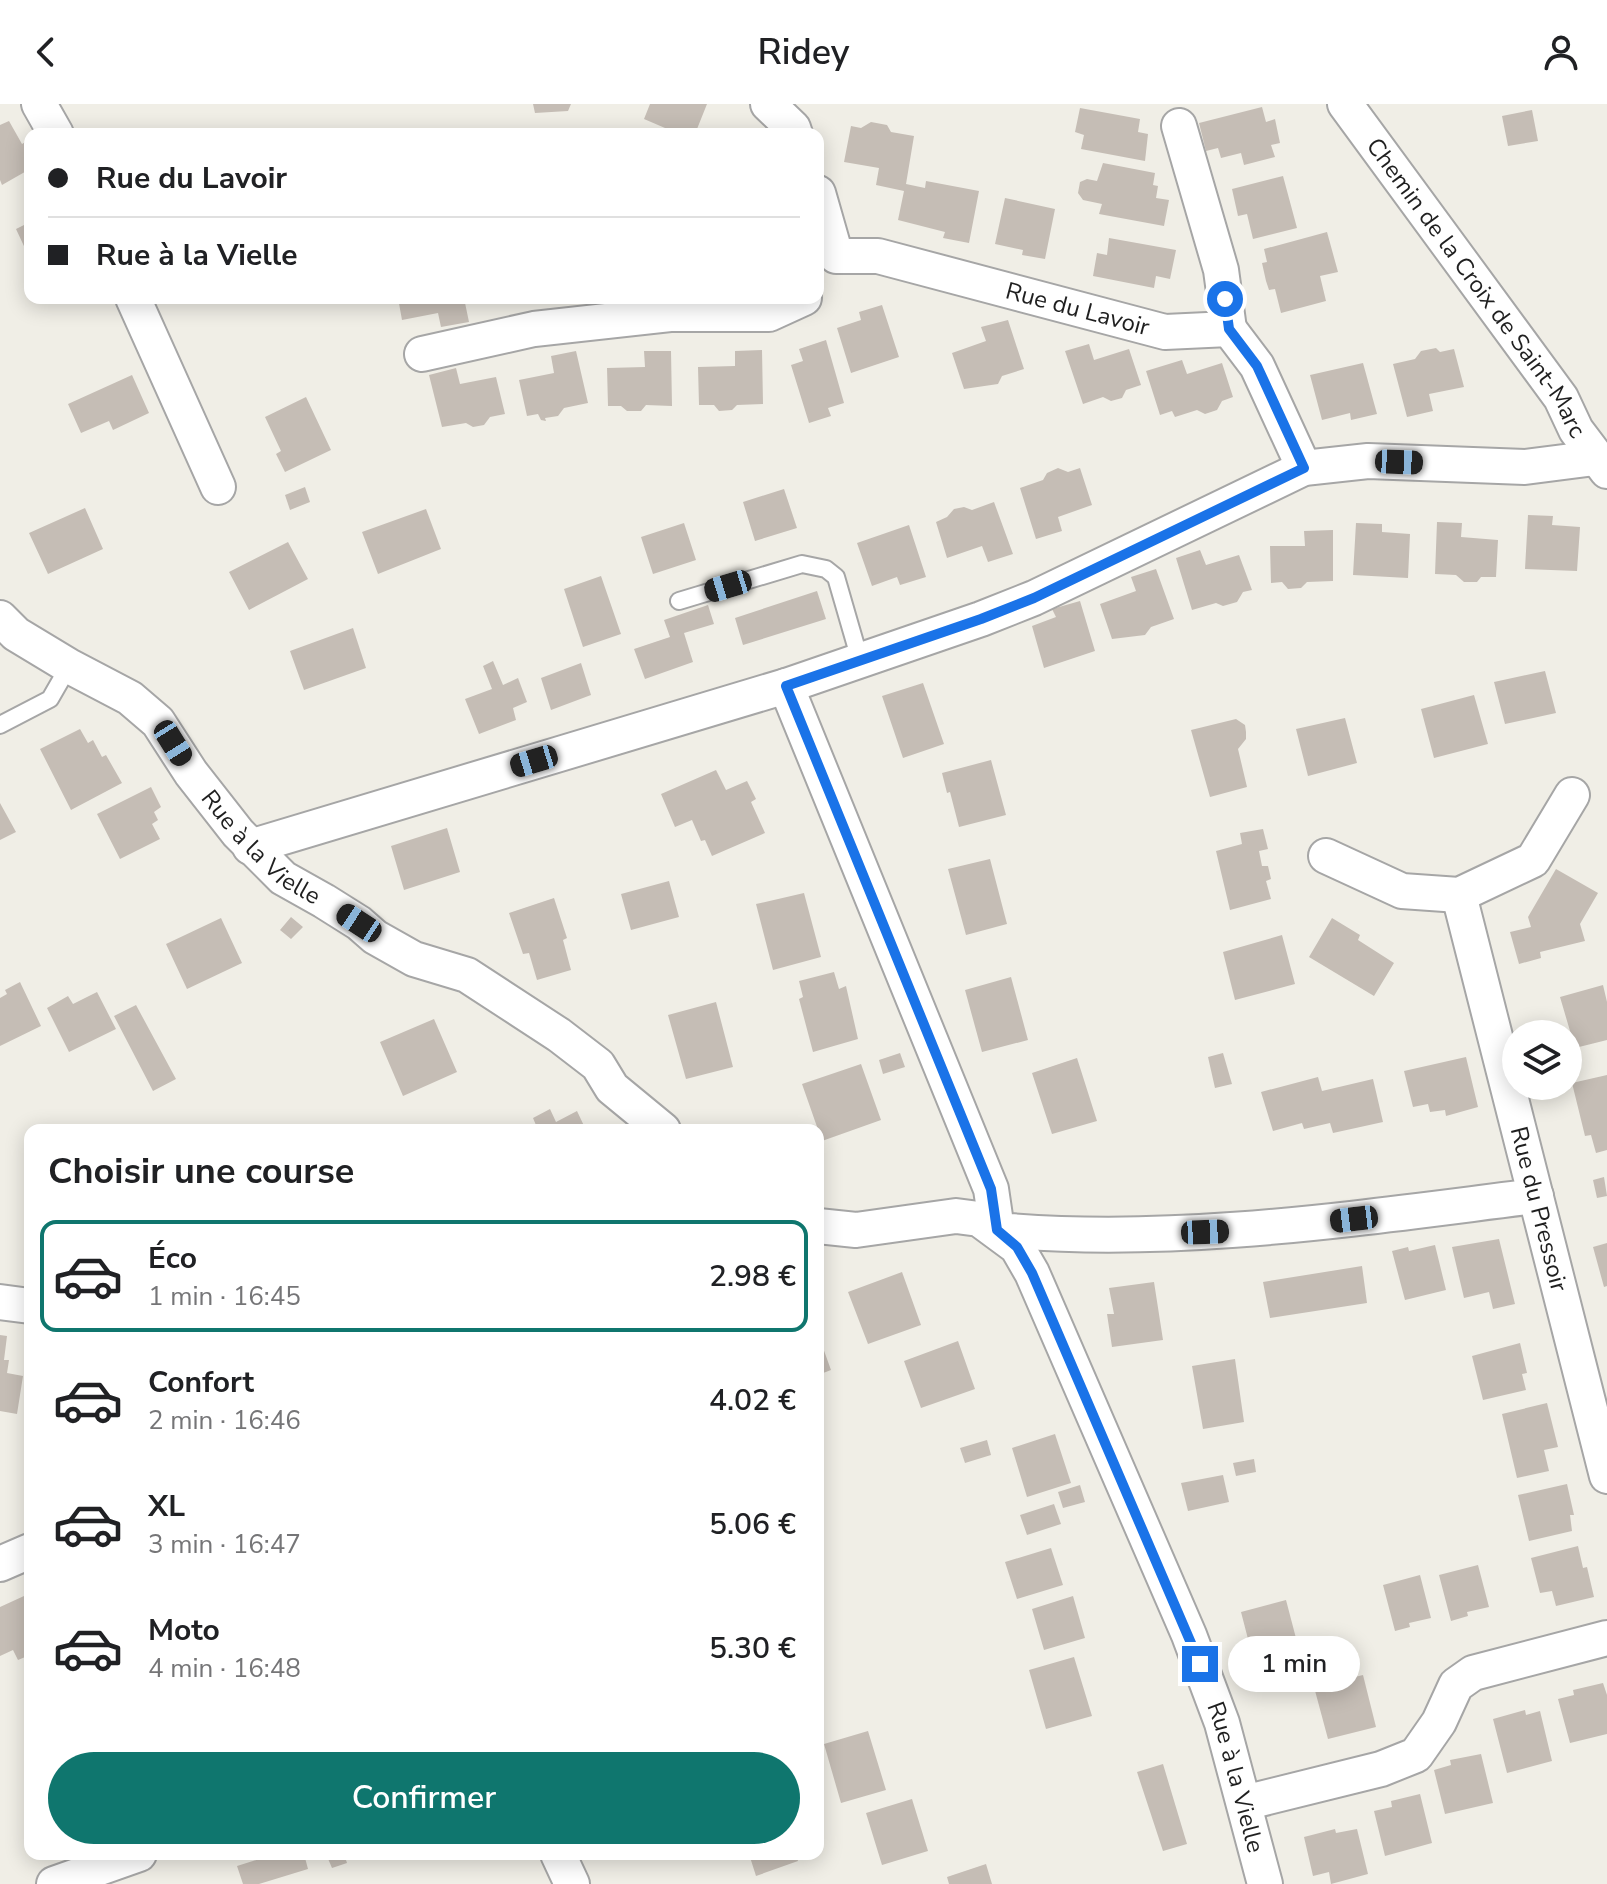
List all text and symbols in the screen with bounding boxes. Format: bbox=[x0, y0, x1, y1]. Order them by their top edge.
text: Ridey bbox=[757, 28, 850, 77]
icon: back bbox=[24, 30, 68, 74]
icon: person bbox=[1539, 30, 1583, 74]
street label: Chemin de la Croix de Saint-Marc bbox=[1359, 131, 1592, 445]
text: Rue du Lavoir bbox=[96, 158, 287, 199]
text: Rue à la Vielle bbox=[96, 235, 297, 276]
street label: Rue du Lavoir bbox=[1002, 275, 1153, 343]
route start bbox=[1207, 281, 1243, 317]
car bbox=[1375, 449, 1423, 475]
car bbox=[702, 568, 754, 604]
car bbox=[150, 716, 196, 770]
car bbox=[508, 743, 560, 779]
street label: Rue à la Vielle bbox=[194, 783, 326, 912]
car bbox=[332, 900, 386, 946]
map controls bbox=[1502, 1020, 1582, 1100]
button: layers bbox=[1502, 1020, 1582, 1100]
street label: Rue du Pressoir bbox=[1503, 1123, 1575, 1295]
text: Choisir une course bbox=[48, 1147, 354, 1196]
car bbox=[1329, 1204, 1379, 1234]
car bbox=[1181, 1219, 1229, 1245]
text: Éco bbox=[148, 1238, 197, 1279]
icon: car bbox=[52, 1240, 124, 1312]
text: 2.98 € bbox=[709, 1256, 796, 1297]
text: 1 min · 16:45 bbox=[148, 1279, 301, 1314]
text: Confort bbox=[148, 1362, 254, 1403]
icon: car bbox=[52, 1364, 124, 1436]
text: 4.02 € bbox=[709, 1380, 796, 1421]
text: 2 min · 16:46 bbox=[148, 1403, 301, 1438]
text: XL bbox=[148, 1486, 185, 1527]
icon: car bbox=[52, 1488, 124, 1560]
text: 5.06 € bbox=[709, 1504, 796, 1545]
text: 3 min · 16:47 bbox=[148, 1527, 301, 1562]
text: Moto bbox=[148, 1610, 220, 1651]
icon: car bbox=[52, 1612, 124, 1684]
text: 5.30 € bbox=[709, 1628, 796, 1669]
callout: 1 min bbox=[1228, 1636, 1360, 1692]
route end bbox=[1182, 1646, 1218, 1682]
text: 1 min bbox=[1261, 1646, 1327, 1681]
text: 4 min · 16:48 bbox=[148, 1651, 301, 1686]
street label: Rue à la Vielle bbox=[1199, 1697, 1272, 1856]
button: Confirmer bbox=[48, 1752, 800, 1844]

